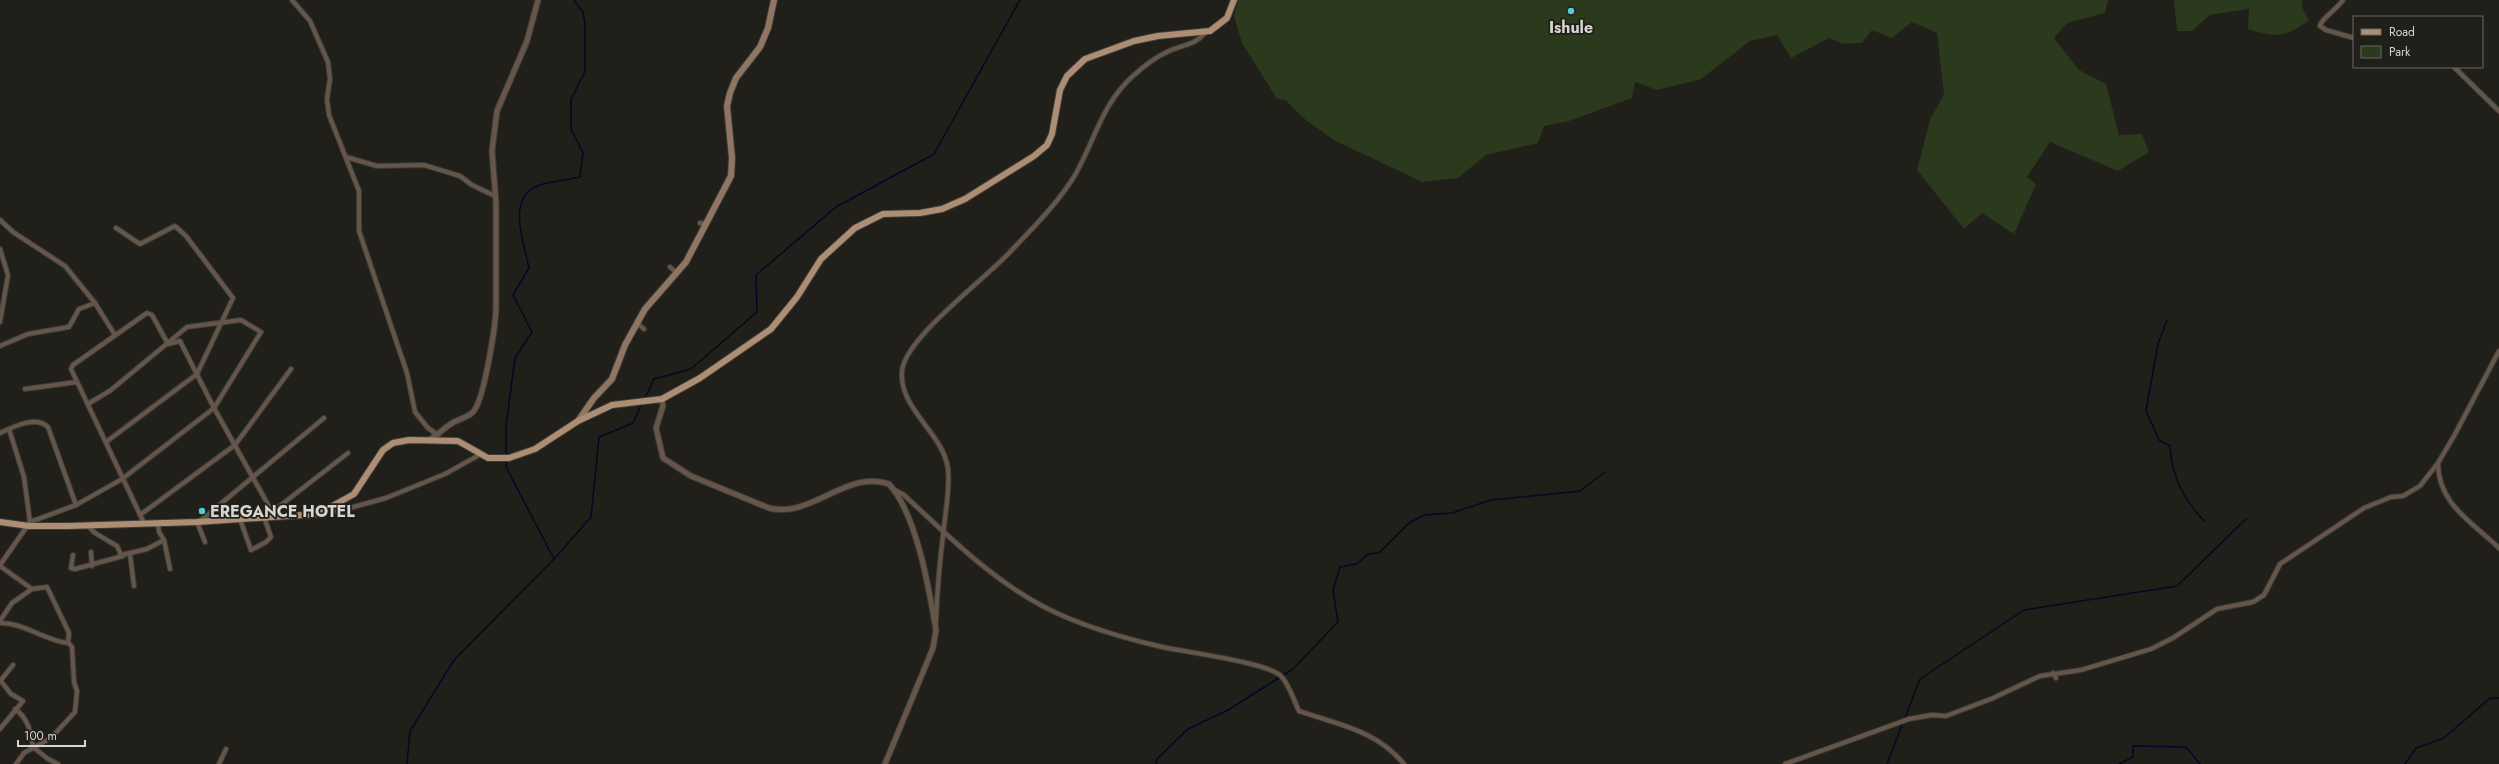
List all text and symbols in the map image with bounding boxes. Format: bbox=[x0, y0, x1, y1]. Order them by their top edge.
marker: Ishule bbox=[1566, 6, 1576, 16]
place label: Ishule bbox=[1549, 16, 1593, 39]
legend bbox=[2353, 16, 2483, 68]
text: Road bbox=[2389, 23, 2415, 41]
text: Park bbox=[2389, 43, 2411, 61]
place label: EREGANCE HOTEL bbox=[210, 500, 355, 523]
marker: EREGANCE HOTEL bbox=[197, 506, 207, 516]
scale bar bbox=[18, 722, 85, 748]
text: 100 m bbox=[24, 727, 57, 745]

